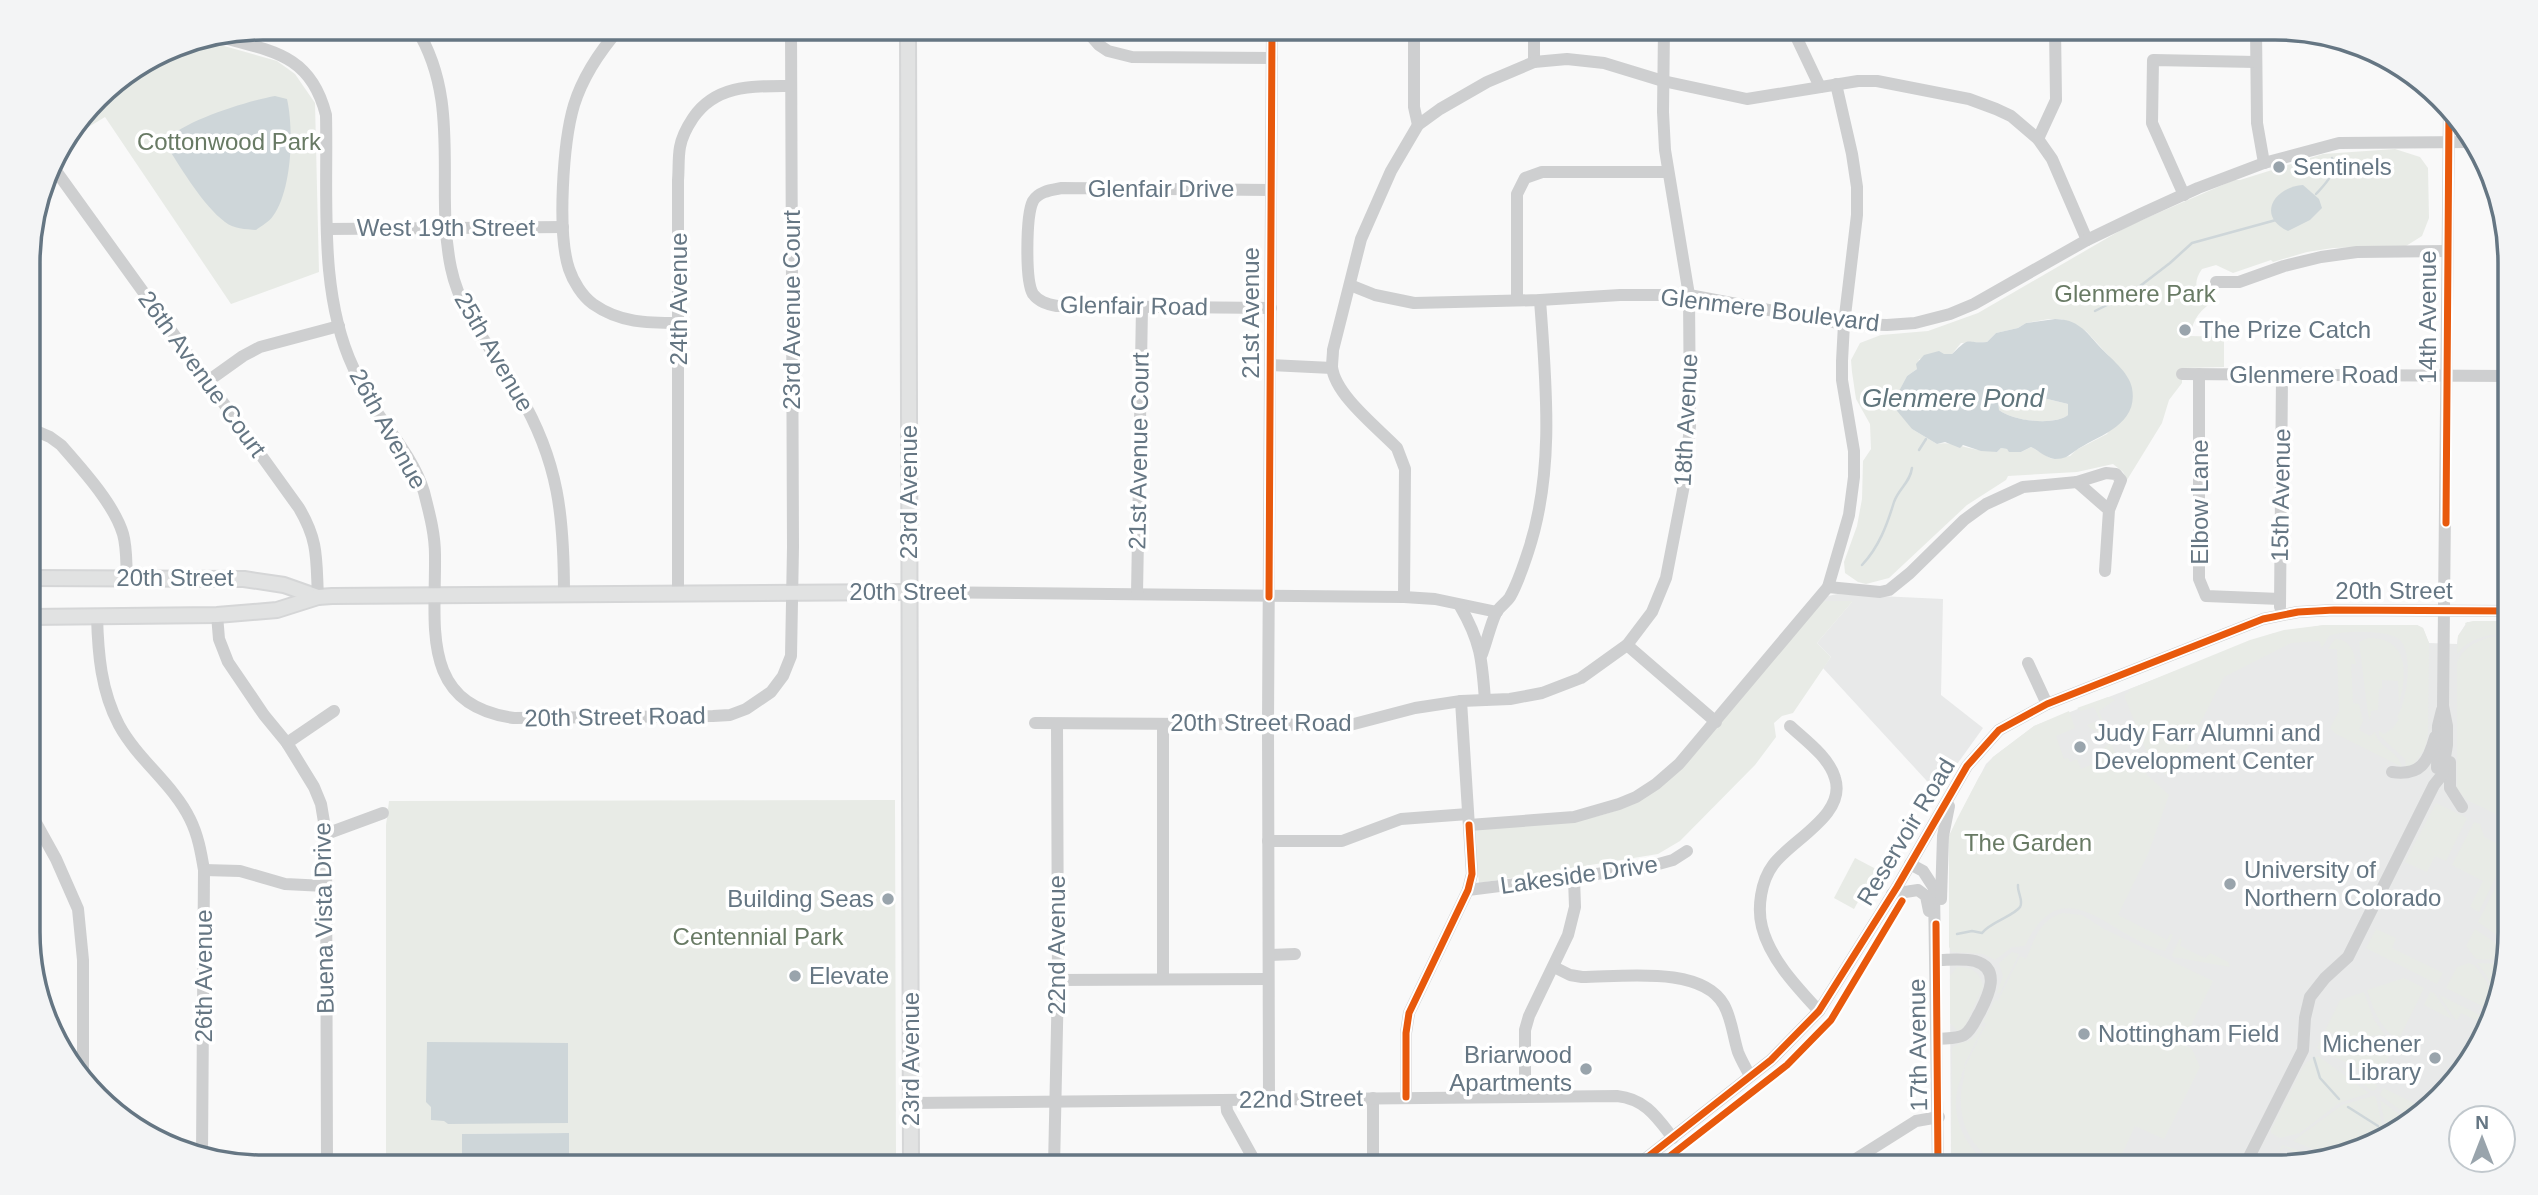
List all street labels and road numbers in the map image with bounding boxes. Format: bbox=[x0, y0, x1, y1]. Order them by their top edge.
street label: Glenfair Drive bbox=[1088, 175, 1234, 202]
street label: 23rd Avenue Court bbox=[778, 210, 805, 410]
street label: West 19th Street bbox=[357, 214, 535, 241]
street label: 24th Avenue bbox=[665, 232, 692, 366]
street label: 21st Avenue bbox=[1237, 247, 1264, 379]
street label: 14th Avenue bbox=[2414, 250, 2441, 384]
street label: Glenmere Boulevard bbox=[1659, 283, 1881, 336]
street label: 26th Avenue Court bbox=[133, 286, 272, 462]
street label: 25th Avenue bbox=[449, 287, 539, 416]
street label: Glenfair Road bbox=[1060, 291, 1208, 320]
street label: 21st Avenue Court bbox=[1123, 352, 1154, 550]
street label: 18th Avenue bbox=[1669, 353, 1702, 487]
street label: Glenmere Road bbox=[2229, 361, 2399, 388]
street label: 26th Avenue bbox=[344, 364, 432, 493]
street label: 23rd Avenue bbox=[895, 425, 922, 559]
street label: 15th Avenue bbox=[2266, 428, 2295, 562]
street label: Elbow Lane bbox=[2186, 439, 2213, 565]
street label: 20th Street bbox=[116, 564, 234, 591]
street label: 20th Street bbox=[2335, 577, 2453, 604]
street label: 20th Street bbox=[849, 578, 967, 605]
street label: 20th Street Road bbox=[524, 701, 706, 732]
street label: 20th Street Road bbox=[1170, 709, 1352, 736]
street label: Reservoir Road bbox=[1851, 753, 1960, 910]
street label: Buena Vista Drive bbox=[308, 822, 339, 1014]
street label: Lakeside Drive bbox=[1498, 850, 1659, 899]
street label: 22nd Avenue bbox=[1043, 875, 1070, 1015]
street label: 26th Avenue bbox=[190, 909, 217, 1043]
street label: 17th Avenue bbox=[1903, 978, 1932, 1112]
street label: 23rd Avenue bbox=[897, 992, 924, 1126]
street label: 22nd Street bbox=[1239, 1084, 1364, 1113]

